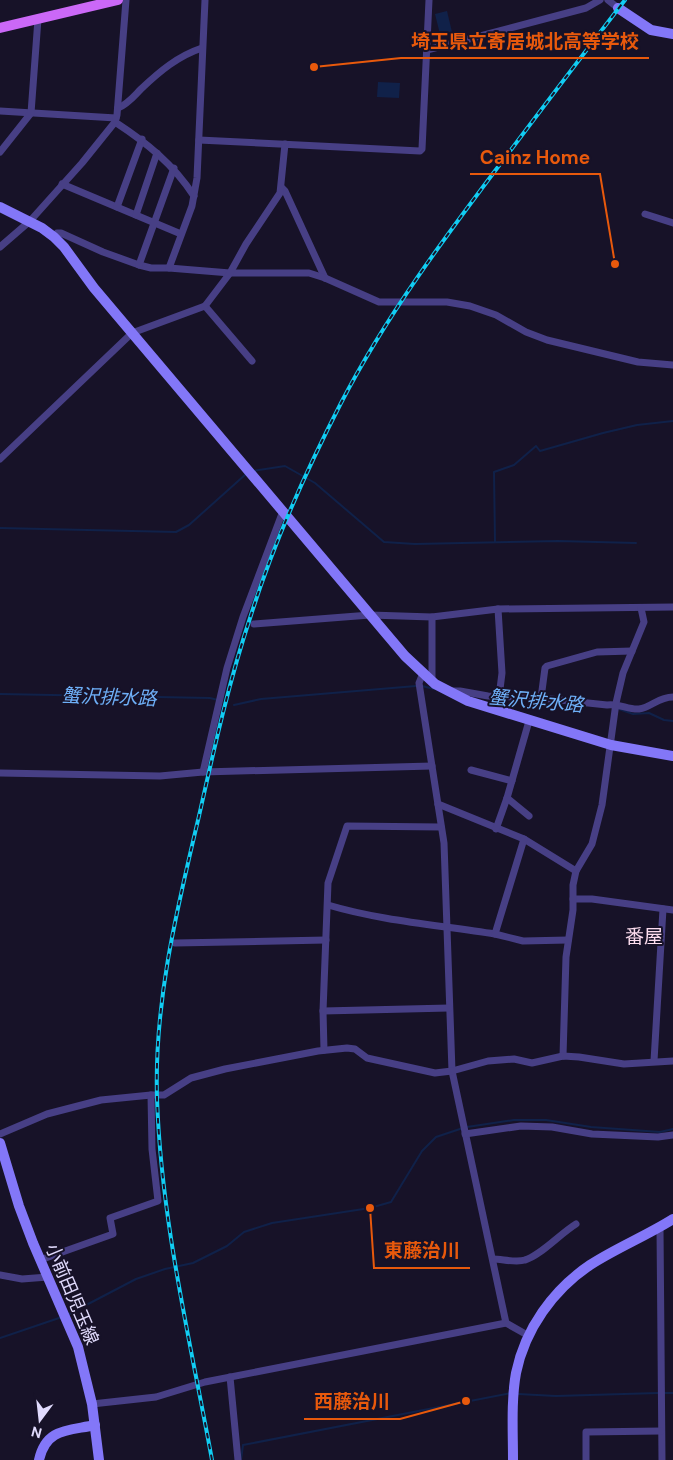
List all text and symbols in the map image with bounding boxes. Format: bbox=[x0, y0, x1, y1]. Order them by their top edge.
callout: 埼玉県立寄居城北高等学校 bbox=[401, 24, 649, 58]
text: 埼玉県立寄居城北高等学校 bbox=[411, 29, 639, 54]
callout: Cainz Home bbox=[470, 140, 600, 174]
text: Cainz Home bbox=[480, 145, 590, 170]
water label: 蟹沢排水路 bbox=[61, 683, 159, 711]
water label: 蟹沢排水路 bbox=[488, 684, 586, 718]
district label: 番屋 bbox=[625, 924, 663, 949]
callout: 東藤治川 bbox=[374, 1234, 470, 1268]
text: 東藤治川 bbox=[384, 1238, 460, 1263]
street label: 小前田児玉線 bbox=[40, 1240, 104, 1348]
callout: 西藤治川 bbox=[304, 1385, 400, 1419]
text: 西藤治川 bbox=[314, 1389, 390, 1414]
north arrow bbox=[15, 1395, 65, 1445]
text: N bbox=[29, 1423, 44, 1443]

